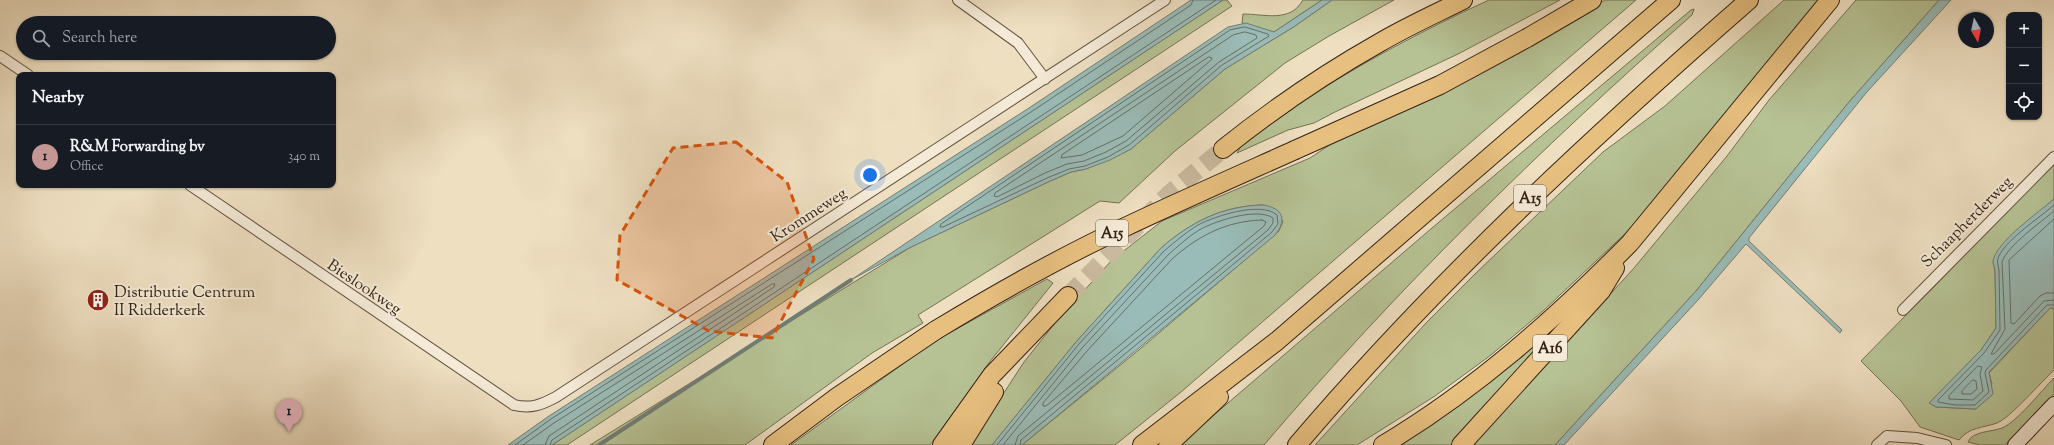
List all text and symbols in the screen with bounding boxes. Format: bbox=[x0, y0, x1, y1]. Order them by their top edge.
north arrow bbox=[1958, 12, 1994, 48]
map controls bbox=[2006, 12, 2042, 120]
button: + bbox=[2006, 12, 2042, 48]
search box bbox=[16, 16, 336, 60]
icon: search bbox=[30, 27, 52, 49]
text: Search here bbox=[62, 28, 137, 49]
button: − bbox=[2006, 48, 2042, 84]
button: locate bbox=[2006, 84, 2042, 120]
text: Nearby bbox=[32, 86, 84, 110]
text: R&M Forwarding bv bbox=[70, 137, 205, 158]
text: 1 bbox=[43, 148, 47, 166]
text: 340 m bbox=[288, 148, 320, 166]
text: Office bbox=[70, 158, 103, 176]
your location bbox=[860, 165, 880, 185]
street label: Schaapherderweg bbox=[1917, 172, 2019, 274]
street label: Krommeweg bbox=[767, 183, 852, 249]
road number: A15 bbox=[1514, 185, 1546, 211]
road number: A15 bbox=[1096, 220, 1128, 246]
street label: Bieslookweg bbox=[322, 255, 406, 322]
place label: Distributie Centrum II Ridderkerk bbox=[114, 282, 255, 323]
building icon: Distributie Centrum II Ridderkerk bbox=[85, 287, 111, 313]
road number: A16 bbox=[1533, 335, 1567, 361]
pin: 1 bbox=[276, 399, 302, 432]

